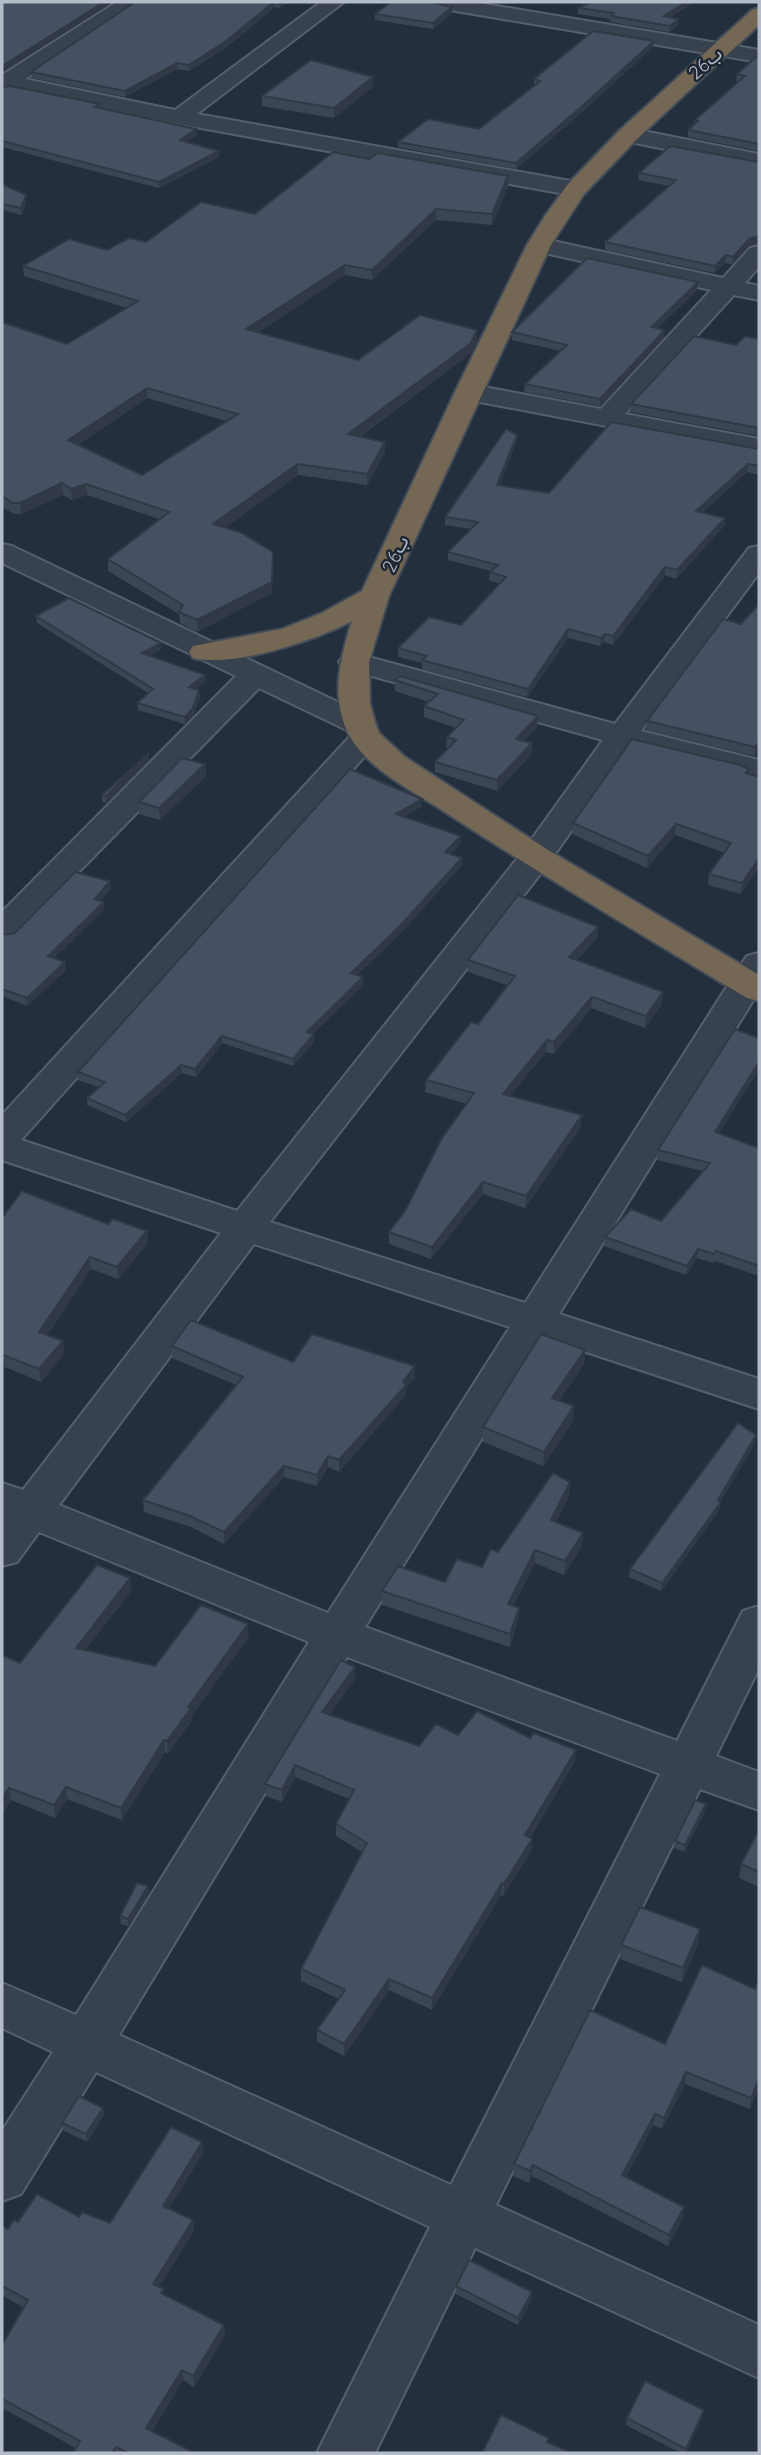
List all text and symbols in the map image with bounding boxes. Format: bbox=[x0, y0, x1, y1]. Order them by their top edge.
street label: 26ب bbox=[683, 42, 727, 84]
street label: 26ب bbox=[376, 532, 414, 576]

